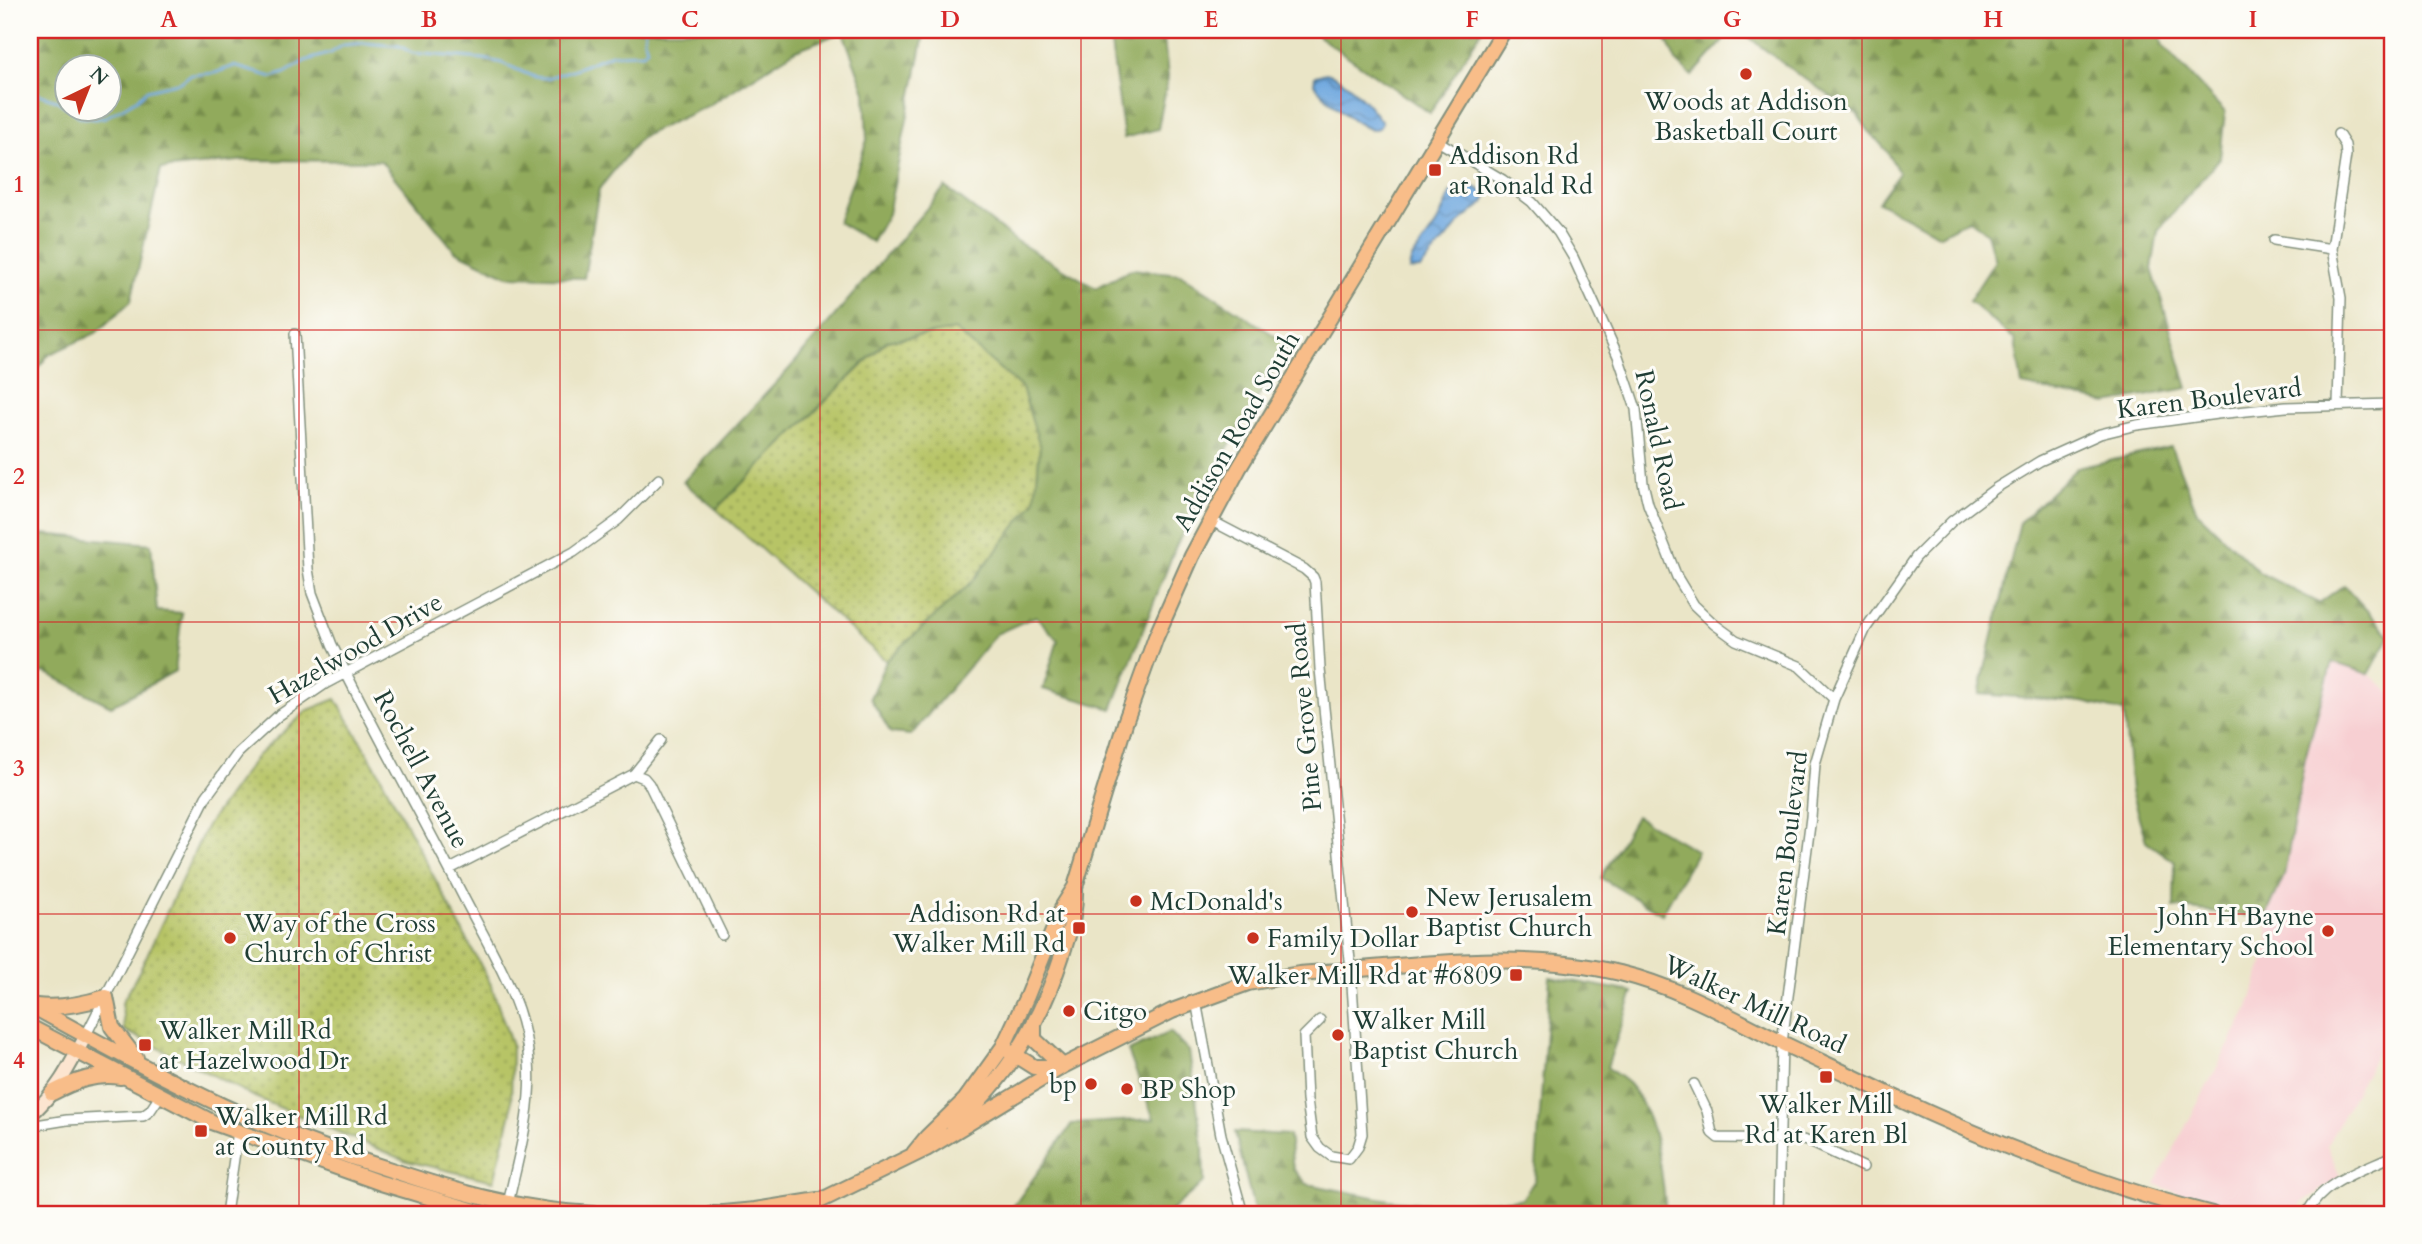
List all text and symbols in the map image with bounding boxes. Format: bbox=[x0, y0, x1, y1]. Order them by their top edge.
text: A bbox=[160, 4, 178, 35]
text: B bbox=[421, 4, 437, 35]
text: C bbox=[681, 4, 699, 35]
text: D bbox=[940, 4, 960, 35]
text: E bbox=[1204, 4, 1218, 35]
text: F bbox=[1465, 4, 1479, 35]
text: G bbox=[1723, 4, 1742, 35]
text: H bbox=[1983, 4, 2003, 35]
text: I bbox=[2249, 4, 2257, 35]
north arrow bbox=[52, 52, 122, 122]
text: N bbox=[84, 61, 114, 92]
marker: Woods at Addison Basketball Court bbox=[1738, 66, 1754, 82]
place label: Woods at Addison Basketball Court bbox=[1643, 84, 1848, 149]
place label: Addison Rd at Ronald Rd bbox=[1449, 138, 1593, 203]
marker: Addison Rd at Ronald Rd bbox=[1427, 162, 1443, 178]
text: 1 bbox=[13, 169, 25, 200]
street label: Addison Road South bbox=[1165, 325, 1308, 538]
street label: Ronald Road bbox=[1627, 367, 1690, 514]
street label: Karen Boulevard bbox=[2115, 370, 2304, 427]
text: 2 bbox=[13, 461, 25, 492]
street label: Hazelwood Drive bbox=[262, 584, 449, 713]
street label: Pine Grove Road bbox=[1279, 621, 1330, 813]
street label: Rochell Avenue bbox=[365, 684, 478, 855]
street label: Karen Boulevard bbox=[1759, 749, 1816, 937]
text: 3 bbox=[13, 753, 25, 784]
place label: New Jerusalem Baptist Church bbox=[1426, 880, 1593, 945]
place label: McDonald's bbox=[1150, 884, 1283, 919]
marker: McDonald's bbox=[1128, 893, 1144, 909]
place label: Addison Rd at Walker Mill Rd bbox=[891, 896, 1065, 961]
place label: John H Bayne Elementary School bbox=[2107, 899, 2314, 964]
marker: New Jerusalem Baptist Church bbox=[1404, 904, 1420, 920]
place label: Way of the Cross Church of Christ bbox=[243, 906, 436, 971]
marker: Addison Rd at Walker Mill Rd bbox=[1071, 920, 1087, 936]
place label: Family Dollar bbox=[1267, 921, 1419, 956]
marker: John H Bayne Elementary School bbox=[2320, 923, 2336, 939]
marker: Way of the Cross Church of Christ bbox=[222, 930, 238, 946]
marker: Family Dollar bbox=[1245, 930, 1261, 946]
street label: Walker Mill Road bbox=[1657, 946, 1852, 1062]
place label: Walker Mill Rd at #6809 bbox=[1227, 958, 1502, 993]
marker: Walker Mill Rd at #6809 bbox=[1508, 967, 1524, 983]
place label: Citgo bbox=[1083, 994, 1147, 1029]
marker: Citgo bbox=[1061, 1003, 1077, 1019]
place label: Walker Mill Baptist Church bbox=[1351, 1003, 1518, 1068]
place label: Walker Mill Rd at Hazelwood Dr bbox=[158, 1013, 349, 1078]
marker: Walker Mill Baptist Church bbox=[1330, 1027, 1346, 1043]
marker: Walker Mill Rd at Hazelwood Dr bbox=[137, 1037, 153, 1053]
text: 4 bbox=[13, 1045, 25, 1076]
place label: bp bbox=[1049, 1067, 1077, 1102]
marker: Walker Mill Rd at Karen Bl bbox=[1818, 1069, 1834, 1085]
place label: BP Shop bbox=[1141, 1072, 1236, 1107]
marker: bp bbox=[1083, 1076, 1099, 1092]
marker: BP Shop bbox=[1119, 1081, 1135, 1097]
place label: Walker Mill Rd at Karen Bl bbox=[1744, 1087, 1908, 1152]
place label: Walker Mill Rd at County Rd bbox=[214, 1099, 388, 1164]
marker: Walker Mill Rd at County Rd bbox=[193, 1123, 209, 1139]

